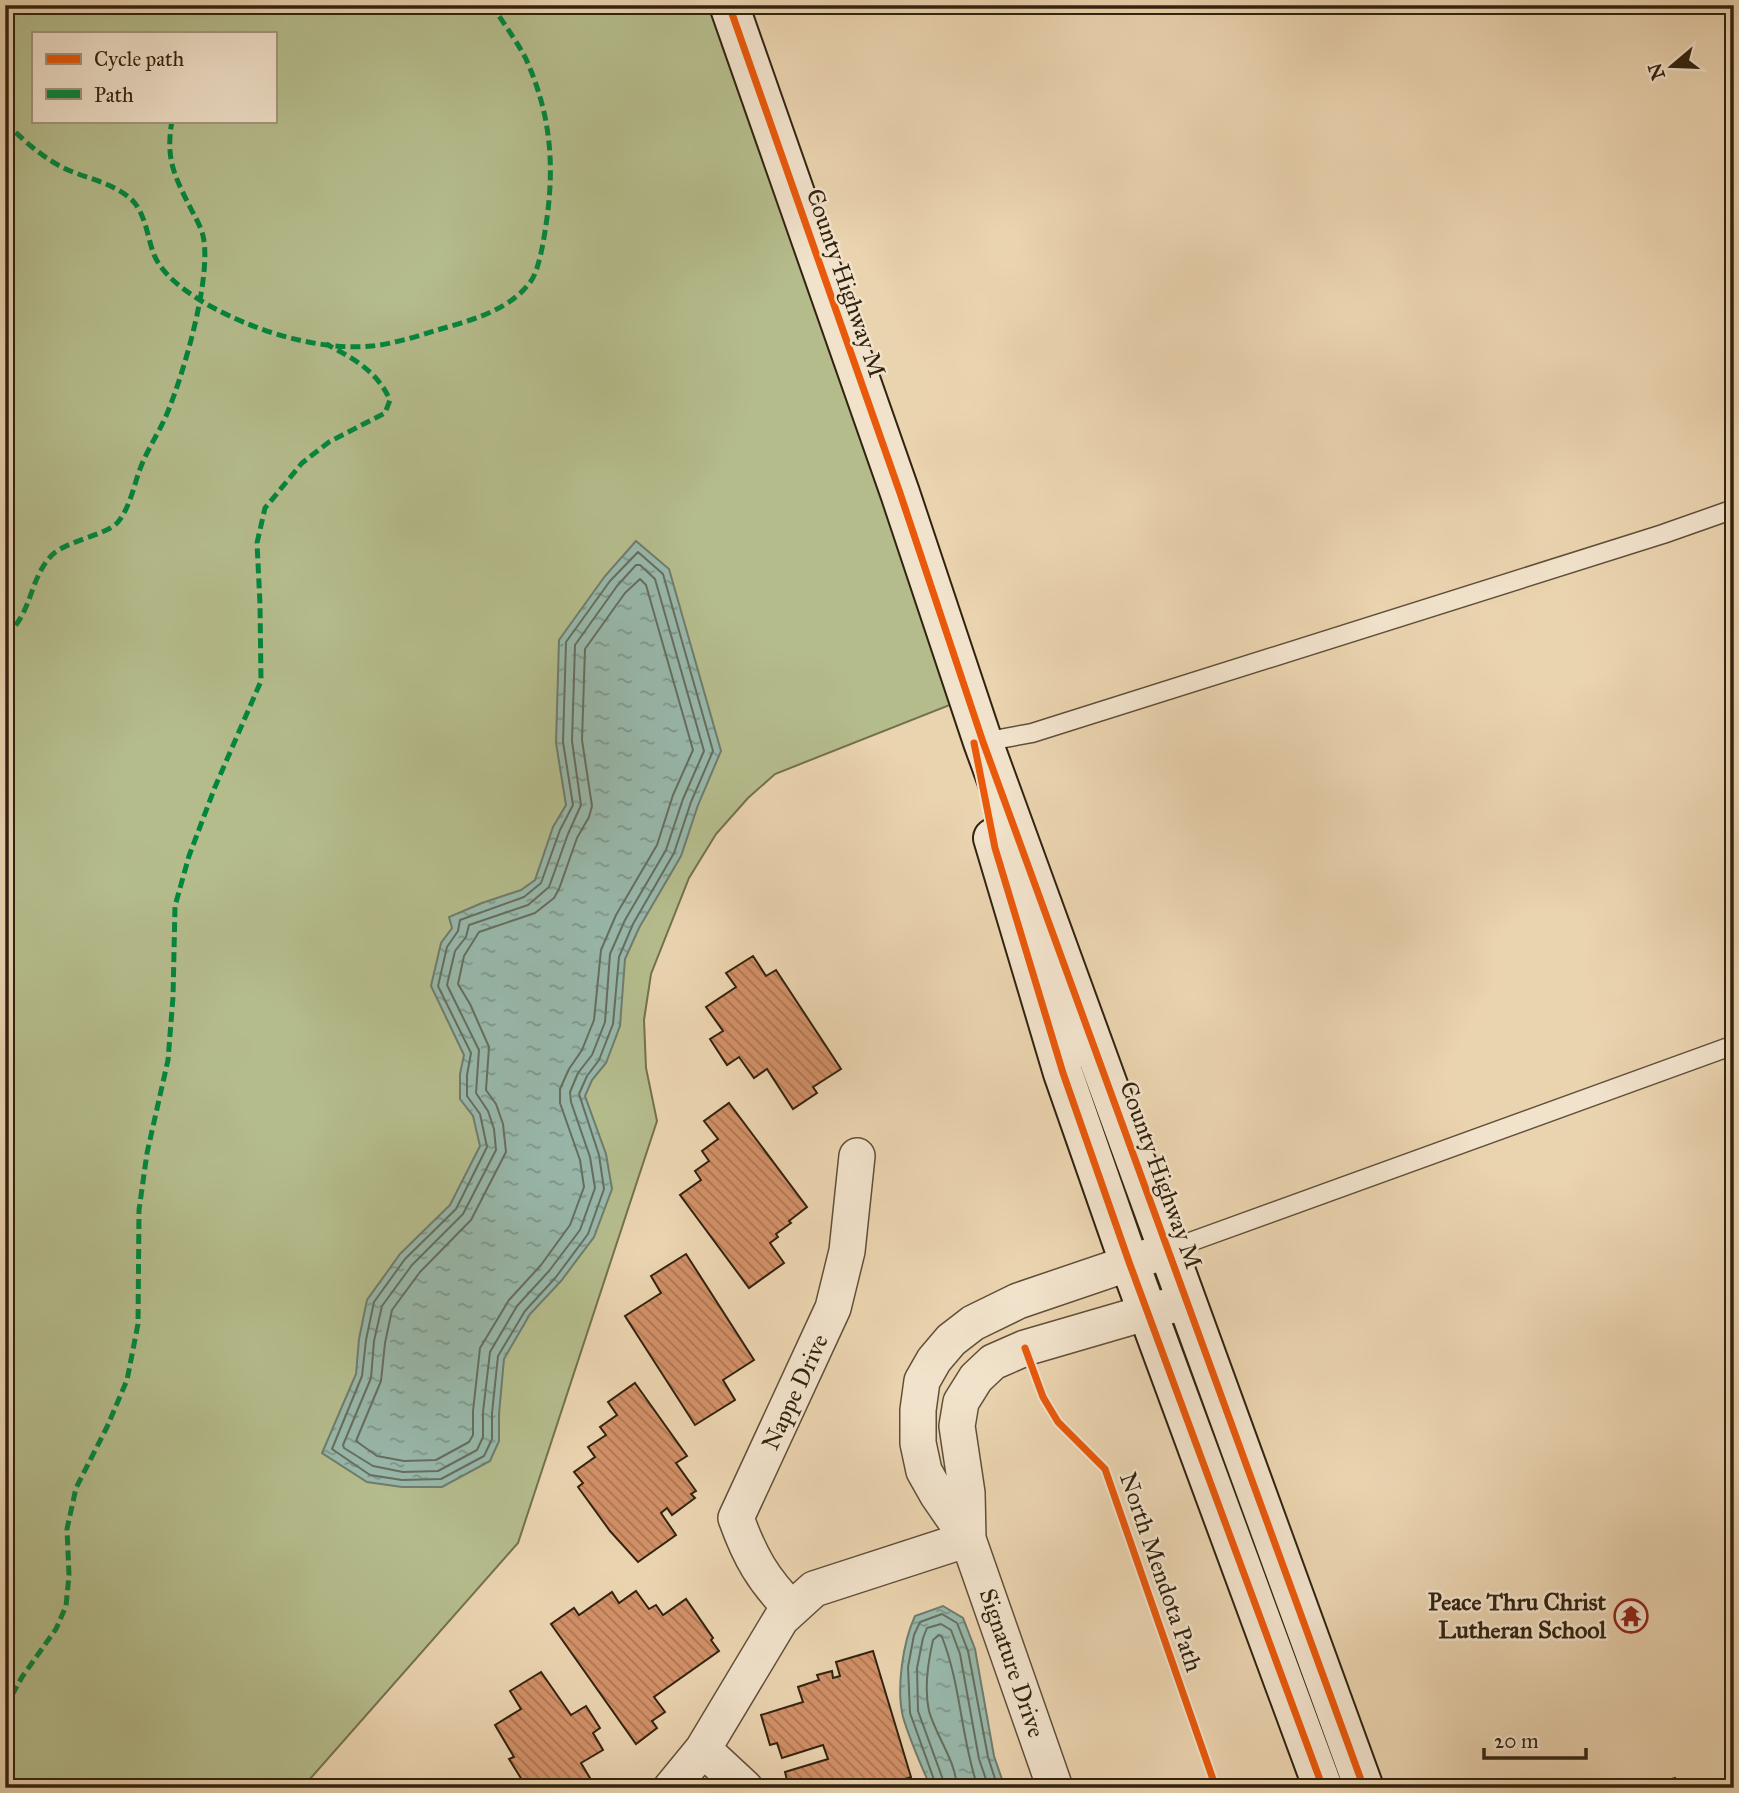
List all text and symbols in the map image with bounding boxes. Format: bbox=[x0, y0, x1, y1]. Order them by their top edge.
legend bbox=[32, 32, 276, 122]
north arrow bbox=[1638, 32, 1708, 102]
text: Cycle path bbox=[94, 46, 185, 72]
text: N bbox=[1643, 60, 1670, 83]
text: Path bbox=[94, 82, 134, 108]
street label: County Highway M bbox=[800, 185, 892, 381]
street label: County Highway M bbox=[1113, 1077, 1209, 1273]
street label: Nappe Drive bbox=[755, 1329, 835, 1455]
street label: North Mendota Path bbox=[1113, 1468, 1209, 1676]
street label: Signature Drive bbox=[973, 1585, 1051, 1741]
place label: Peace Thru Christ Lutheran School bbox=[1428, 1587, 1607, 1645]
temple icon: Peace Thru Christ Lutheran School bbox=[1612, 1597, 1650, 1635]
scale bar bbox=[1484, 1716, 1585, 1760]
text: 20 m bbox=[1494, 1728, 1539, 1754]

